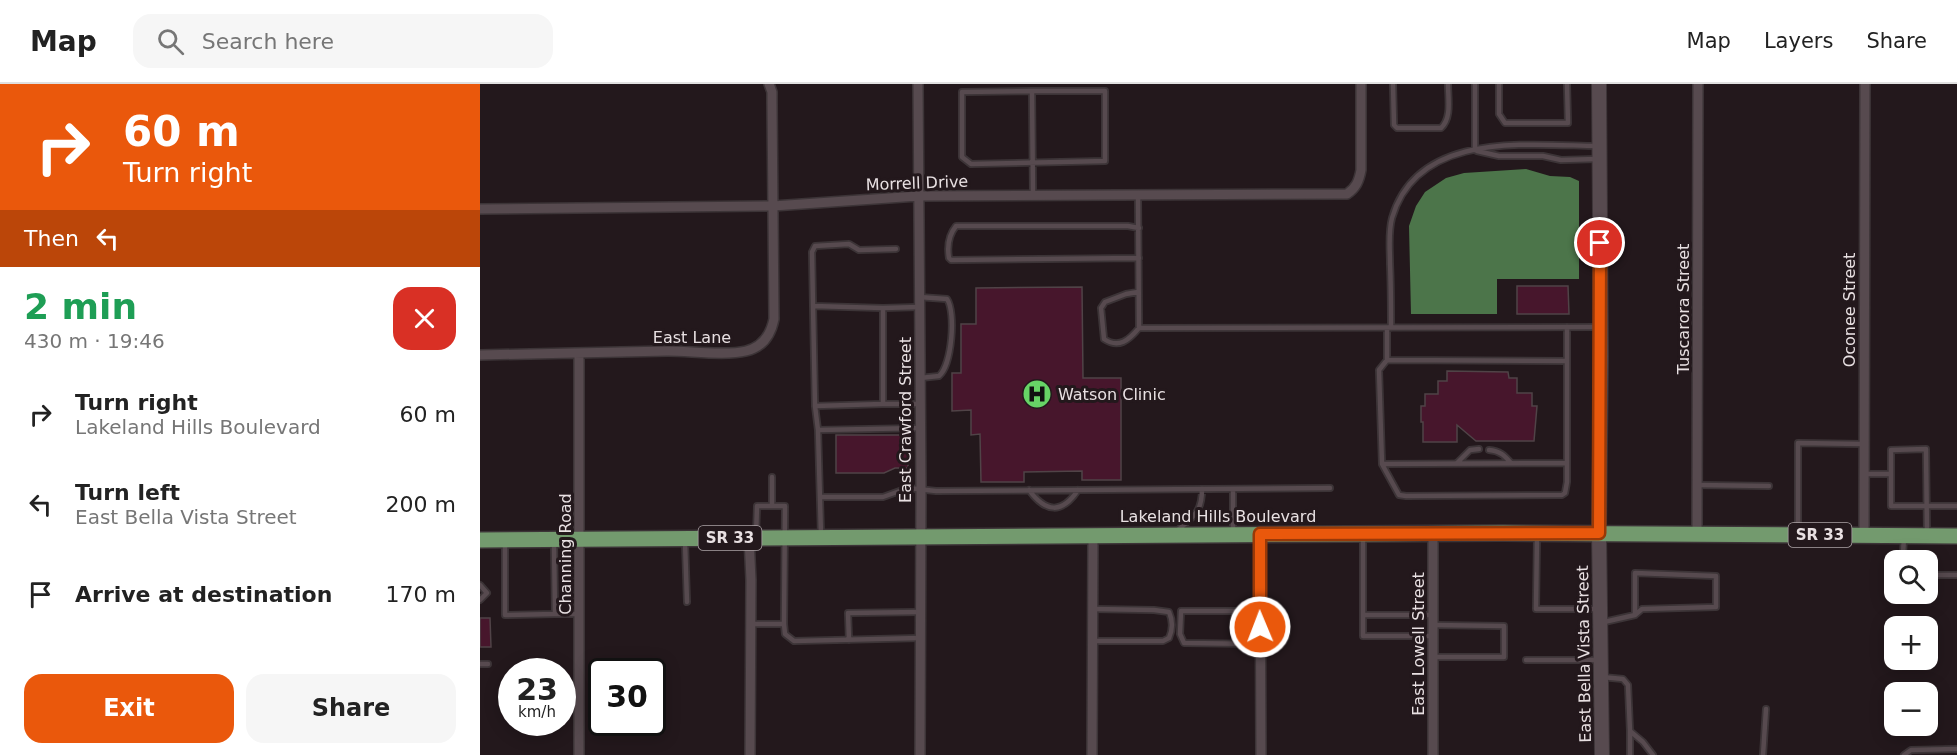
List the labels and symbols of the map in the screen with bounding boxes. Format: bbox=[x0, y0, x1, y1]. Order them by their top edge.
street label: Morrell Drive bbox=[865, 172, 969, 194]
pin bbox=[1574, 217, 1625, 268]
street label: Tuscarora Street bbox=[1674, 244, 1693, 375]
street label: Oconee Street bbox=[1840, 253, 1859, 367]
street label: East Lane bbox=[653, 328, 731, 347]
street label: East Crawford Street bbox=[896, 337, 915, 503]
hospital icon: Watson Clinic bbox=[1021, 378, 1053, 410]
place label: Watson Clinic bbox=[1058, 385, 1166, 404]
street label: Channing Road bbox=[556, 493, 575, 615]
street label: Lakeland Hills Boulevard bbox=[1120, 507, 1316, 526]
road number: SR 33 bbox=[1788, 523, 1852, 547]
road number: SR 33 bbox=[698, 526, 762, 550]
street label: East Bella Vista Street bbox=[1573, 565, 1595, 743]
street label: East Lowell Street bbox=[1409, 572, 1428, 716]
position arrow bbox=[1228, 595, 1292, 659]
speed limit sign: 30 bbox=[588, 658, 666, 736]

